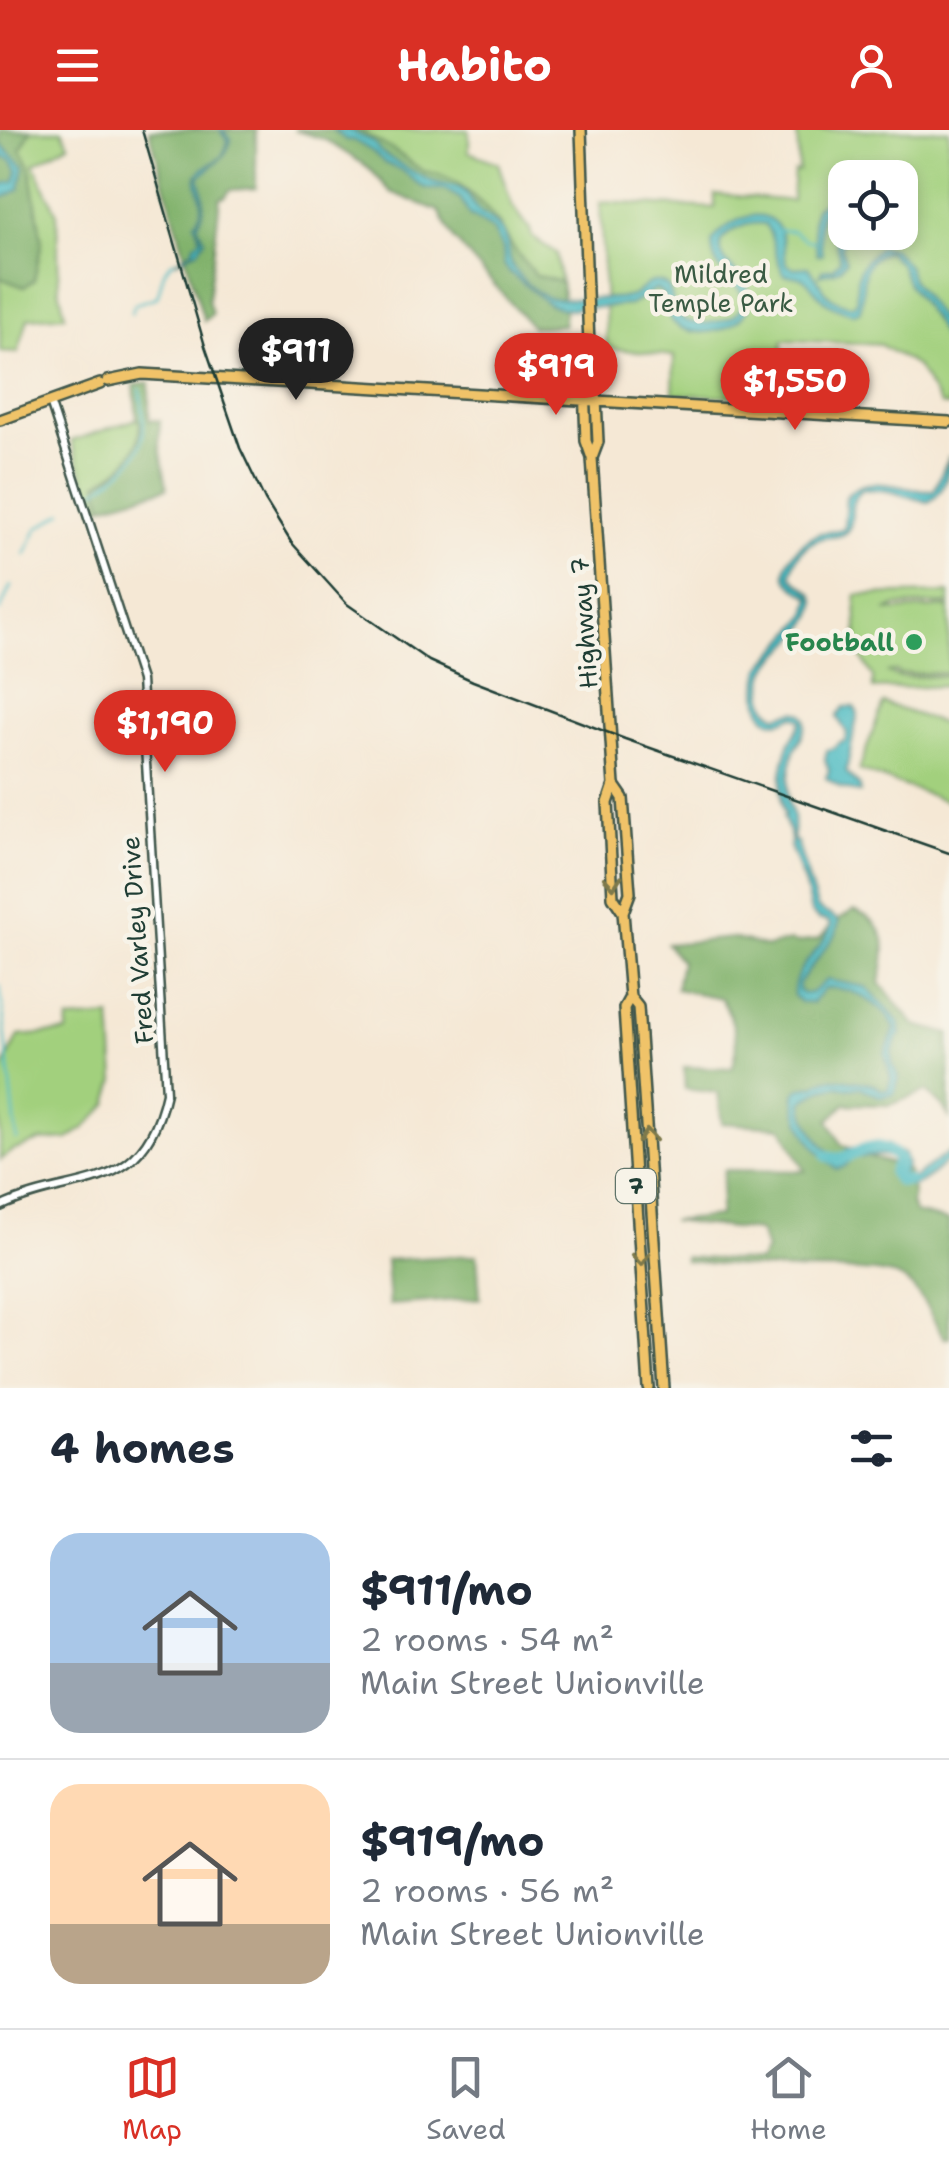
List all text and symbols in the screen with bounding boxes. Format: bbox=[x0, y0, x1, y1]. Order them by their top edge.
text: Habito bbox=[397, 35, 552, 95]
icon: menu bbox=[50, 38, 105, 93]
icon: person bbox=[844, 38, 899, 93]
map controls bbox=[828, 160, 918, 250]
button: locate bbox=[828, 160, 918, 250]
park label: Mildred Temple Park bbox=[648, 257, 794, 320]
pin: $911 bbox=[237, 318, 355, 403]
text: $911 bbox=[261, 329, 331, 372]
pin: $919 bbox=[497, 333, 615, 418]
text: $919 bbox=[517, 344, 595, 387]
pin: $1,550 bbox=[714, 348, 876, 433]
text: $1,550 bbox=[743, 359, 847, 402]
street label: Highway 7 bbox=[562, 556, 606, 690]
place label: Football bbox=[785, 625, 894, 659]
marker: Football bbox=[903, 631, 925, 653]
pin: $1,190 bbox=[84, 690, 246, 775]
text: $1,190 bbox=[116, 701, 214, 744]
street label: Fred Varley Drive bbox=[113, 835, 161, 1045]
one-way arrow bbox=[602, 874, 624, 890]
one-way arrow bbox=[637, 1128, 658, 1144]
road number: 7 bbox=[616, 1169, 656, 1203]
one-way arrow bbox=[630, 1251, 651, 1267]
text: 4 homes bbox=[50, 1420, 235, 1476]
icon: filters bbox=[844, 1421, 899, 1476]
text: $911/mo bbox=[360, 1562, 533, 1618]
icon: home bbox=[130, 1573, 250, 1693]
text: 2 rooms · 54 m² bbox=[360, 1618, 614, 1661]
text: Main Street Unionville bbox=[360, 1661, 705, 1704]
text: $919/mo bbox=[360, 1813, 545, 1869]
icon: home bbox=[130, 1824, 250, 1944]
text: 2 rooms · 56 m² bbox=[360, 1869, 614, 1912]
text: Main Street Unionville bbox=[360, 1912, 705, 1955]
tab: Map bbox=[122, 2050, 182, 2148]
tab: Saved bbox=[426, 2050, 506, 2148]
tab: Home bbox=[750, 2050, 827, 2148]

